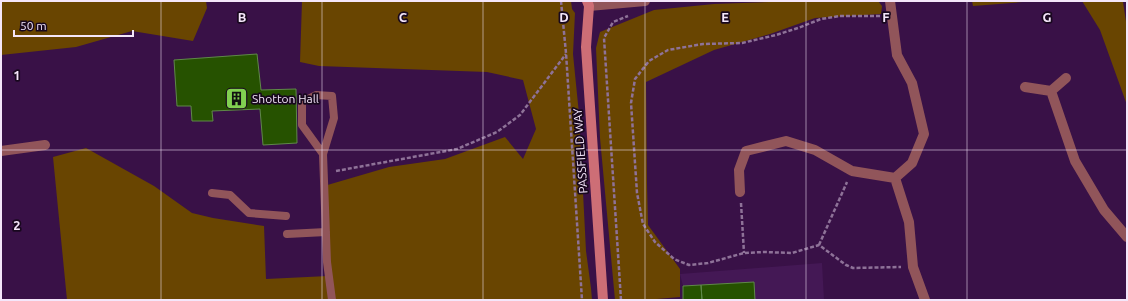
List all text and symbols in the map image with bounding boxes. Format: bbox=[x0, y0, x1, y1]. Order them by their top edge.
text: B bbox=[238, 10, 247, 24]
text: C bbox=[399, 10, 408, 24]
text: D bbox=[559, 10, 569, 24]
text: E bbox=[721, 10, 729, 24]
text: F bbox=[882, 10, 890, 24]
text: G bbox=[1043, 10, 1052, 24]
scale bar bbox=[14, 12, 133, 38]
text: 50 m bbox=[20, 19, 47, 32]
text: 1 bbox=[13, 68, 21, 82]
building icon: Shotton Hall bbox=[223, 85, 249, 111]
place label: Shotton Hall bbox=[252, 92, 319, 105]
street label: PASSFIELD WAY bbox=[571, 108, 589, 194]
text: 2 bbox=[13, 218, 21, 232]

